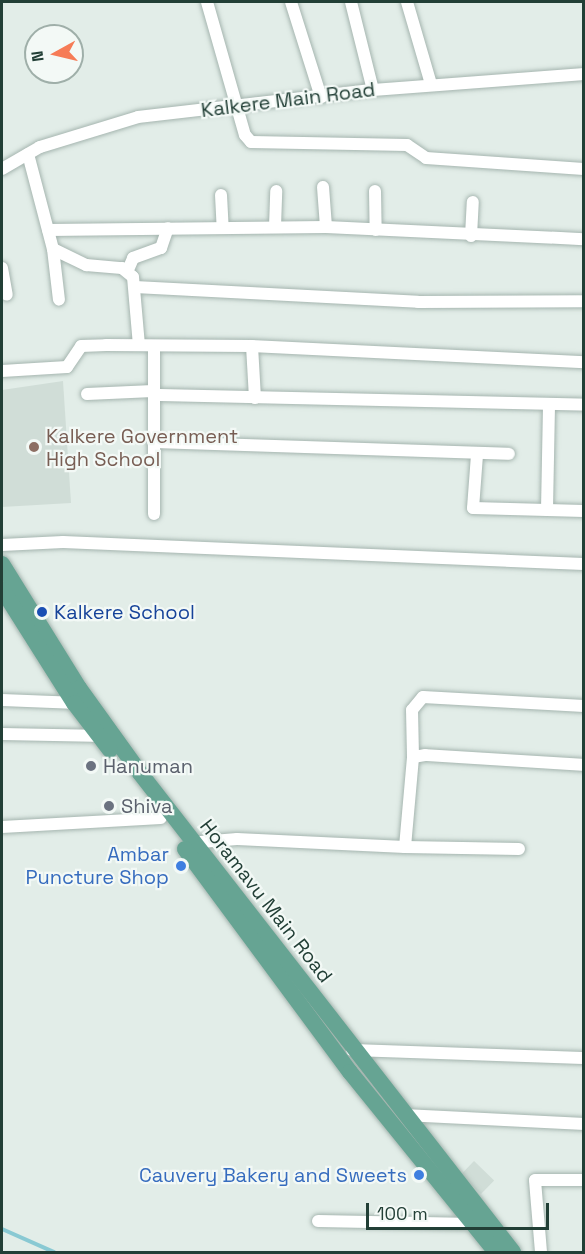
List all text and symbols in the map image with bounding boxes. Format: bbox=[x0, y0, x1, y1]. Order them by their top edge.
north arrow bbox=[24, 24, 84, 84]
text: N bbox=[27, 50, 49, 63]
street label: Kalkere Main Road bbox=[200, 77, 376, 123]
place label: Kalkere Government High School bbox=[46, 424, 238, 471]
marker: Kalkere Government High School bbox=[27, 440, 41, 454]
place label: Kalkere School bbox=[54, 600, 195, 624]
marker: Kalkere School bbox=[35, 605, 49, 619]
place label: Hanuman bbox=[103, 754, 193, 778]
marker: Hanuman bbox=[84, 759, 98, 773]
place label: Shiva bbox=[121, 794, 172, 818]
marker: Shiva bbox=[102, 799, 116, 813]
street label: Horamavu Main Road bbox=[195, 815, 337, 987]
place label: Ambar Puncture Shop bbox=[26, 843, 169, 890]
marker: Ambar Puncture Shop bbox=[174, 859, 188, 873]
place label: Cauvery Bakery and Sweets bbox=[139, 1163, 407, 1187]
marker: Cauvery Bakery and Sweets bbox=[412, 1168, 426, 1182]
scale bar bbox=[369, 1191, 552, 1229]
text: 100 m bbox=[377, 1202, 428, 1225]

